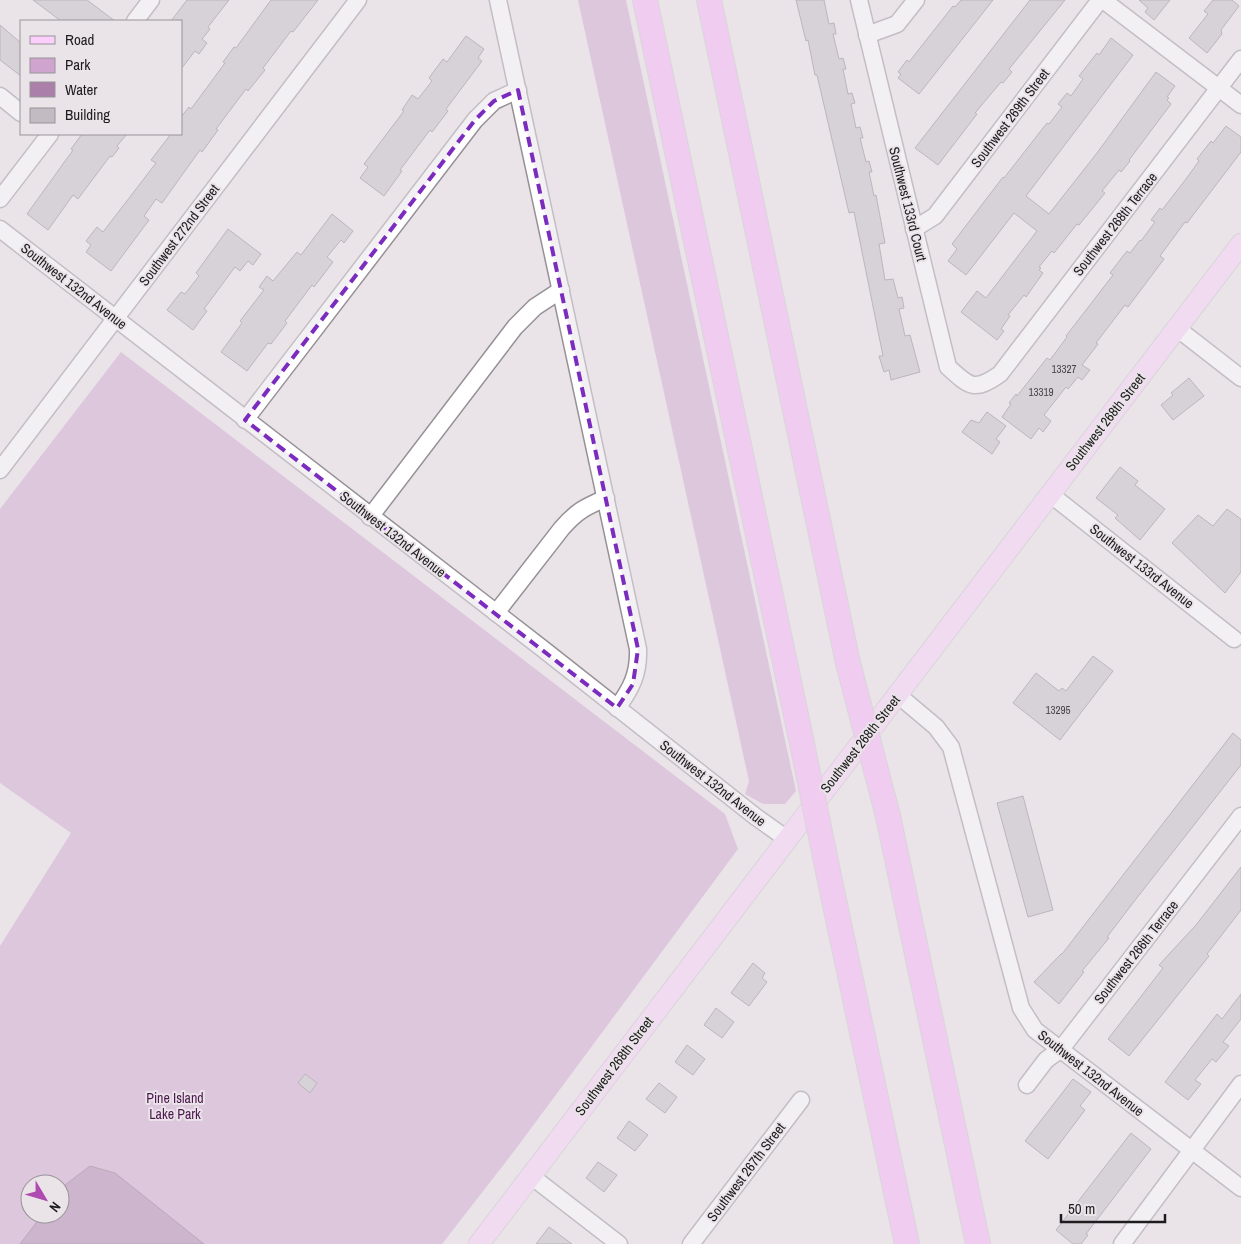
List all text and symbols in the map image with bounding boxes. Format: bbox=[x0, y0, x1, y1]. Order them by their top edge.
legend bbox=[20, 20, 182, 135]
text: Road bbox=[65, 29, 94, 50]
text: Park bbox=[65, 54, 91, 75]
street label: Southwest 269th Street bbox=[967, 65, 1053, 171]
text: Water bbox=[65, 79, 97, 100]
text: Building bbox=[65, 104, 110, 125]
street label: Southwest 133rd Court bbox=[885, 145, 931, 263]
street label: Southwest 268th Terrace bbox=[1069, 168, 1161, 280]
street label: Southwest 272nd Street bbox=[135, 181, 223, 289]
street label: Southwest 132nd Avenue bbox=[17, 239, 131, 333]
house number: 13327 bbox=[1051, 362, 1077, 376]
street label: Southwest 268th Street bbox=[1061, 369, 1149, 475]
house number: 13319 bbox=[1028, 385, 1054, 399]
street label: Southwest 132nd Avenue bbox=[336, 487, 450, 581]
street label: Southwest 133rd Avenue bbox=[1086, 520, 1198, 612]
street label: Southwest 268th Street bbox=[816, 691, 904, 797]
house number: 13295 bbox=[1045, 703, 1071, 717]
street label: Southwest 132nd Avenue bbox=[656, 736, 770, 830]
street label: Southwest 266th Terrace bbox=[1090, 896, 1182, 1008]
street label: Southwest 268th Street bbox=[571, 1013, 657, 1119]
street label: Southwest 132nd Avenue bbox=[1034, 1026, 1148, 1120]
park label: Pine Island Lake Park bbox=[146, 1089, 204, 1123]
street label: Southwest 267th Street bbox=[703, 1119, 789, 1225]
north arrow bbox=[20, 1174, 70, 1224]
scale bar bbox=[1061, 1192, 1165, 1224]
text: N bbox=[46, 1198, 65, 1216]
text: 50 m bbox=[1068, 1198, 1095, 1219]

